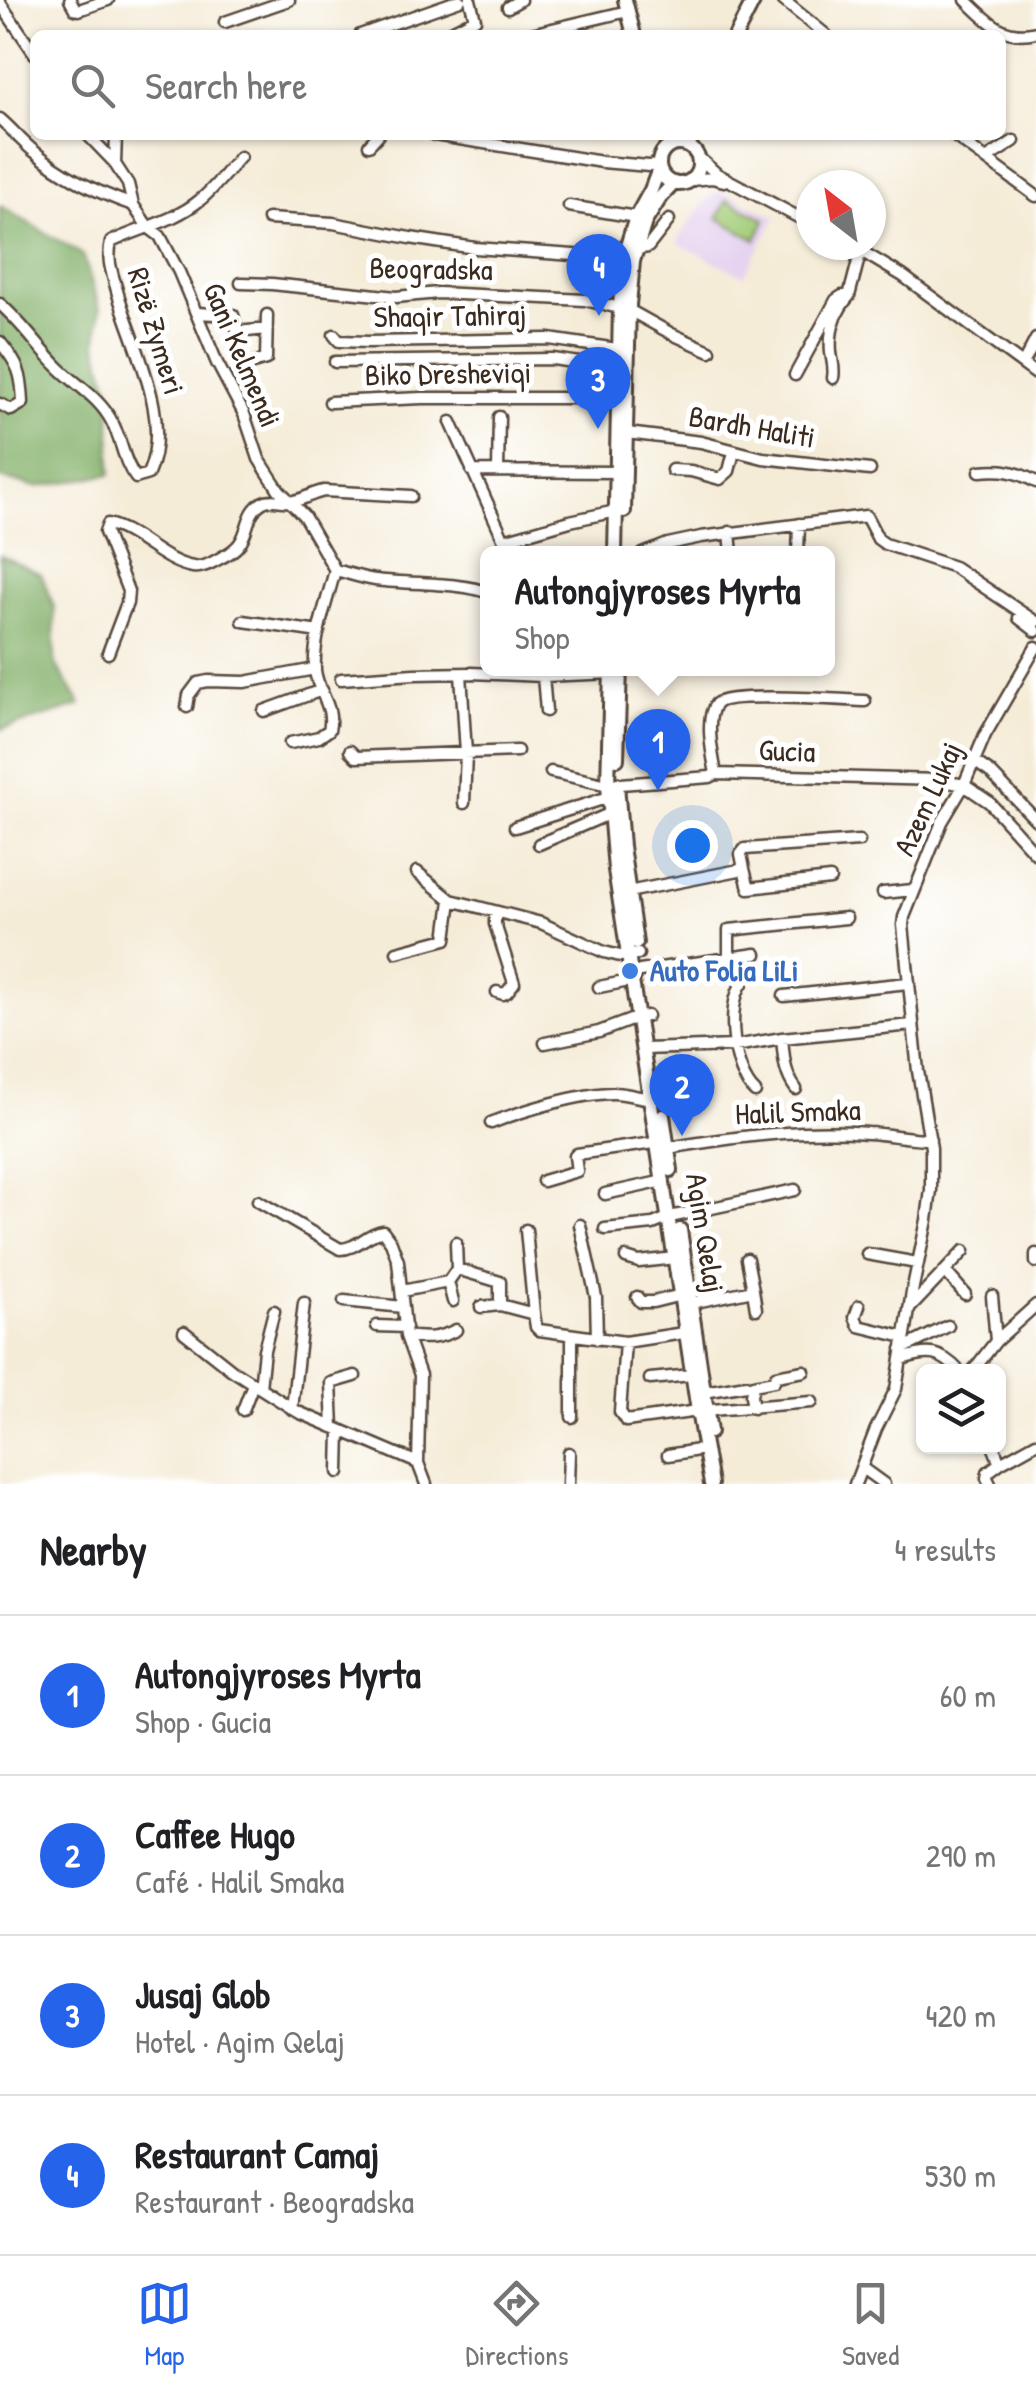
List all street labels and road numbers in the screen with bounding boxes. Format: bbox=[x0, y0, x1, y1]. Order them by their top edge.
street label: Beogradska bbox=[369, 247, 493, 289]
street label: Rizë Zymeri bbox=[119, 262, 195, 399]
street label: Gani Kelmendi bbox=[195, 276, 291, 433]
street label: Shaqir Tahiraj bbox=[373, 294, 527, 336]
street label: Biko Dresheviqi bbox=[364, 352, 532, 394]
street label: Bardh Haliti bbox=[686, 395, 818, 457]
street label: Gucia bbox=[758, 729, 816, 771]
street label: Azem Lukaj bbox=[883, 735, 971, 862]
street label: Halil Smaka bbox=[735, 1089, 862, 1133]
street label: Agim Qelaj bbox=[677, 1170, 735, 1295]

